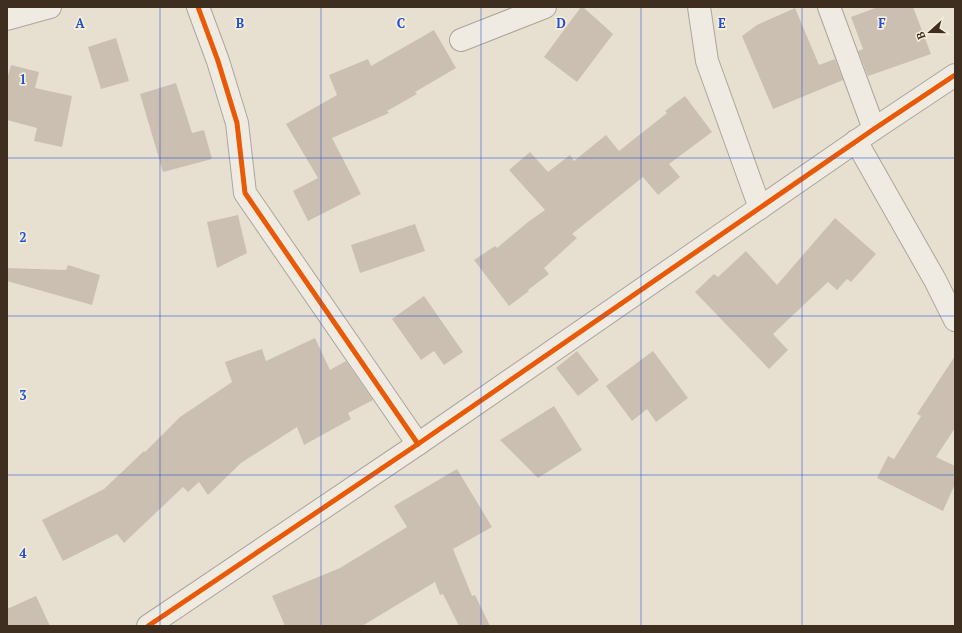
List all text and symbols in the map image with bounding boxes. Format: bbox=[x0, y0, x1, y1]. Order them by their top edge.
north arrow bbox=[910, 12, 950, 52]
text: A bbox=[75, 14, 85, 32]
text: B bbox=[236, 14, 244, 32]
text: C bbox=[397, 14, 405, 32]
text: D bbox=[556, 14, 566, 32]
text: E bbox=[718, 14, 726, 32]
text: F bbox=[878, 14, 886, 32]
text: B bbox=[913, 30, 928, 41]
text: 1 bbox=[19, 70, 27, 88]
text: 2 bbox=[19, 228, 27, 246]
text: 3 bbox=[19, 386, 27, 404]
text: 4 bbox=[19, 544, 27, 562]

